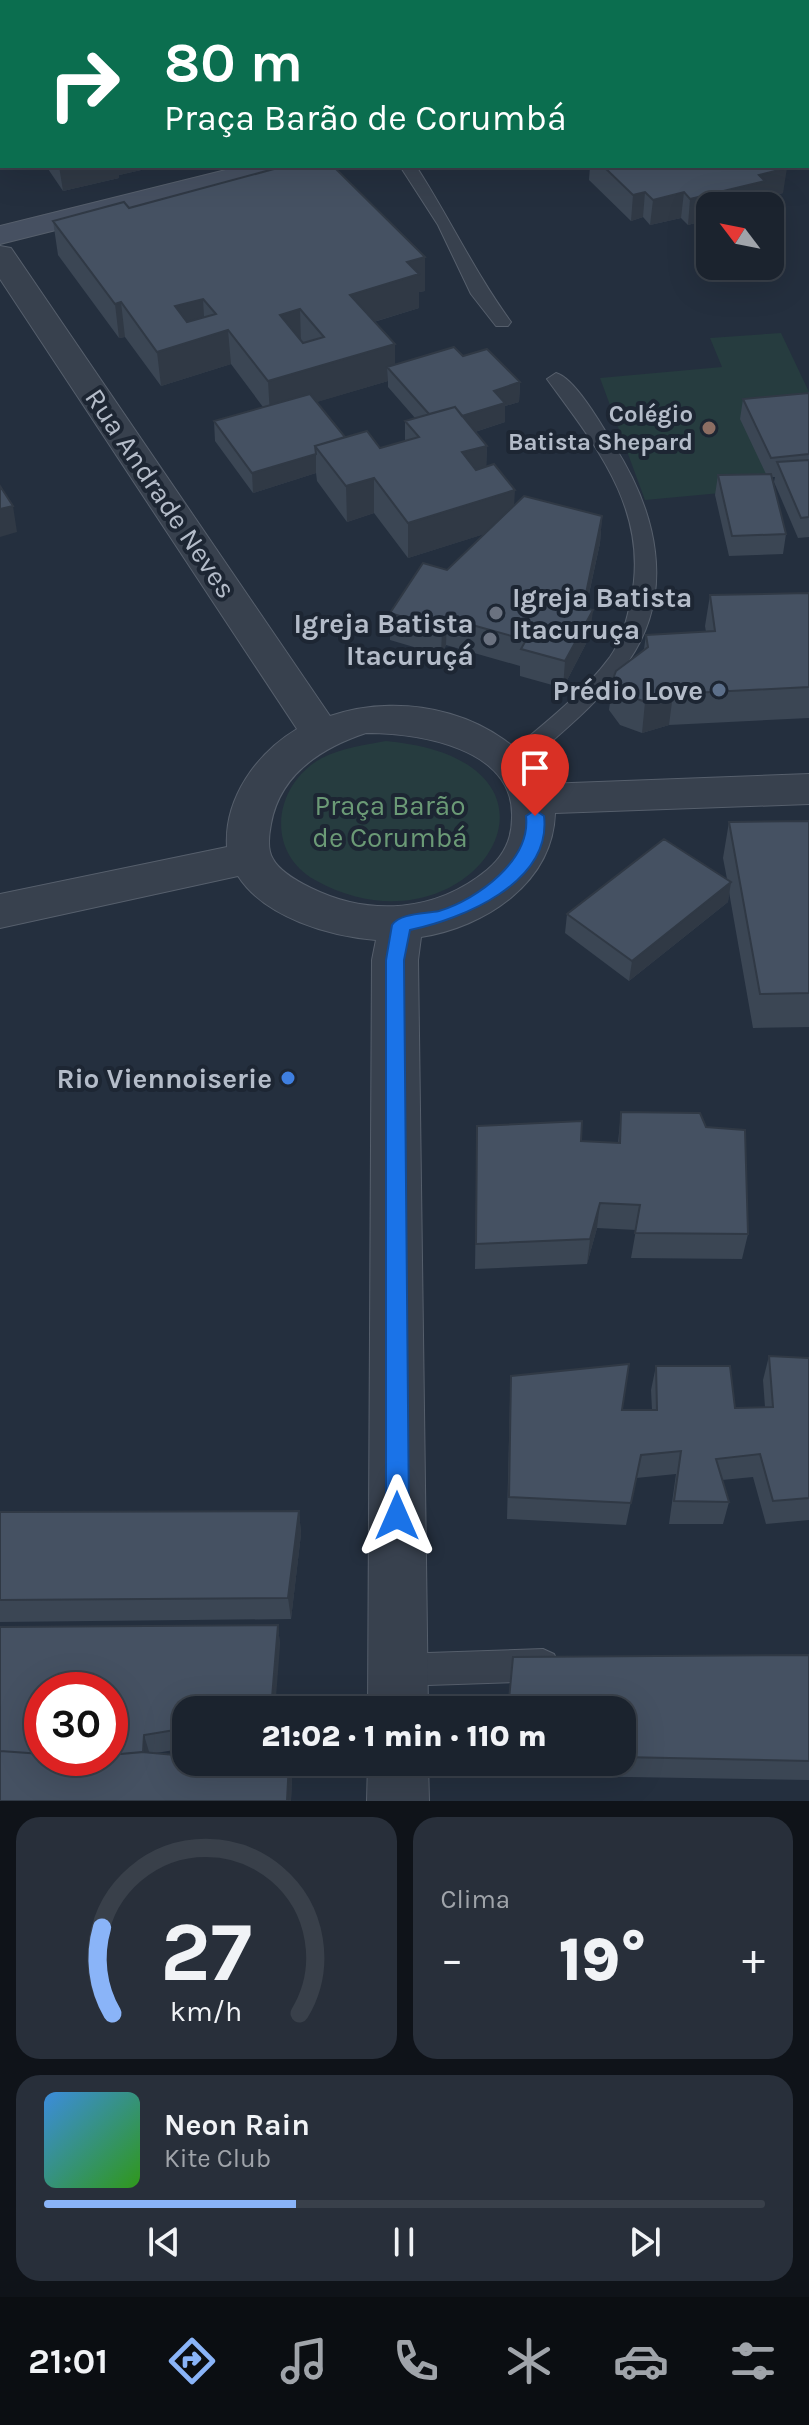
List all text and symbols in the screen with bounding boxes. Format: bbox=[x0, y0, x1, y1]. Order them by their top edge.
text: 80 m bbox=[164, 30, 303, 95]
icon: right bbox=[32, 32, 136, 136]
text: Praça Barão de Corumbá bbox=[164, 97, 567, 139]
north arrow bbox=[696, 192, 784, 280]
map controls bbox=[696, 192, 784, 280]
street label: Rua Andrade Neves bbox=[78, 382, 243, 604]
place label: Colégio Batista Shepard bbox=[508, 400, 693, 456]
marker: Colégio Batista Shepard bbox=[700, 419, 718, 437]
place label: Igreja Batista Itacuruça bbox=[512, 581, 692, 646]
marker: Igreja Batista Itacuruça bbox=[487, 604, 505, 622]
place label: Igreja Batista Itacuruçá bbox=[294, 607, 474, 672]
marker: Igreja Batista Itacuruçá bbox=[481, 630, 499, 648]
place label: Prédio Love bbox=[553, 674, 703, 707]
marker: Prédio Love bbox=[710, 681, 728, 699]
pin bbox=[501, 734, 569, 816]
icon: arrive bbox=[513, 746, 557, 790]
park label: Praça Barão de Corumbá bbox=[312, 789, 468, 854]
place label: Rio Viennoiserie bbox=[56, 1062, 272, 1095]
marker: Rio Viennoiserie bbox=[279, 1069, 297, 1087]
position arrow bbox=[355, 1474, 439, 1558]
speed limit sign: 30 bbox=[24, 1672, 128, 1776]
text: 21:02 · 1 min · 110 m bbox=[261, 1718, 547, 1754]
text: Clima bbox=[441, 1884, 510, 1915]
text: 27 bbox=[160, 1904, 252, 2001]
text: 19° bbox=[559, 1925, 647, 1995]
text: − bbox=[441, 1934, 464, 1985]
text: + bbox=[742, 1934, 765, 1985]
text: km/h bbox=[170, 1995, 242, 2028]
text: Neon Rain bbox=[164, 2107, 310, 2143]
text: Kite Club bbox=[164, 2143, 271, 2174]
icon: previous bbox=[142, 2220, 186, 2264]
icon: pause bbox=[382, 2220, 426, 2264]
icon: next bbox=[623, 2220, 667, 2264]
icon: directions bbox=[164, 2333, 220, 2389]
icon: music bbox=[276, 2333, 332, 2389]
icon: phone bbox=[388, 2333, 444, 2389]
icon: climate bbox=[501, 2333, 557, 2389]
icon: car bbox=[613, 2333, 669, 2389]
icon: filters bbox=[725, 2333, 781, 2389]
text: 21:01 bbox=[28, 2340, 108, 2382]

